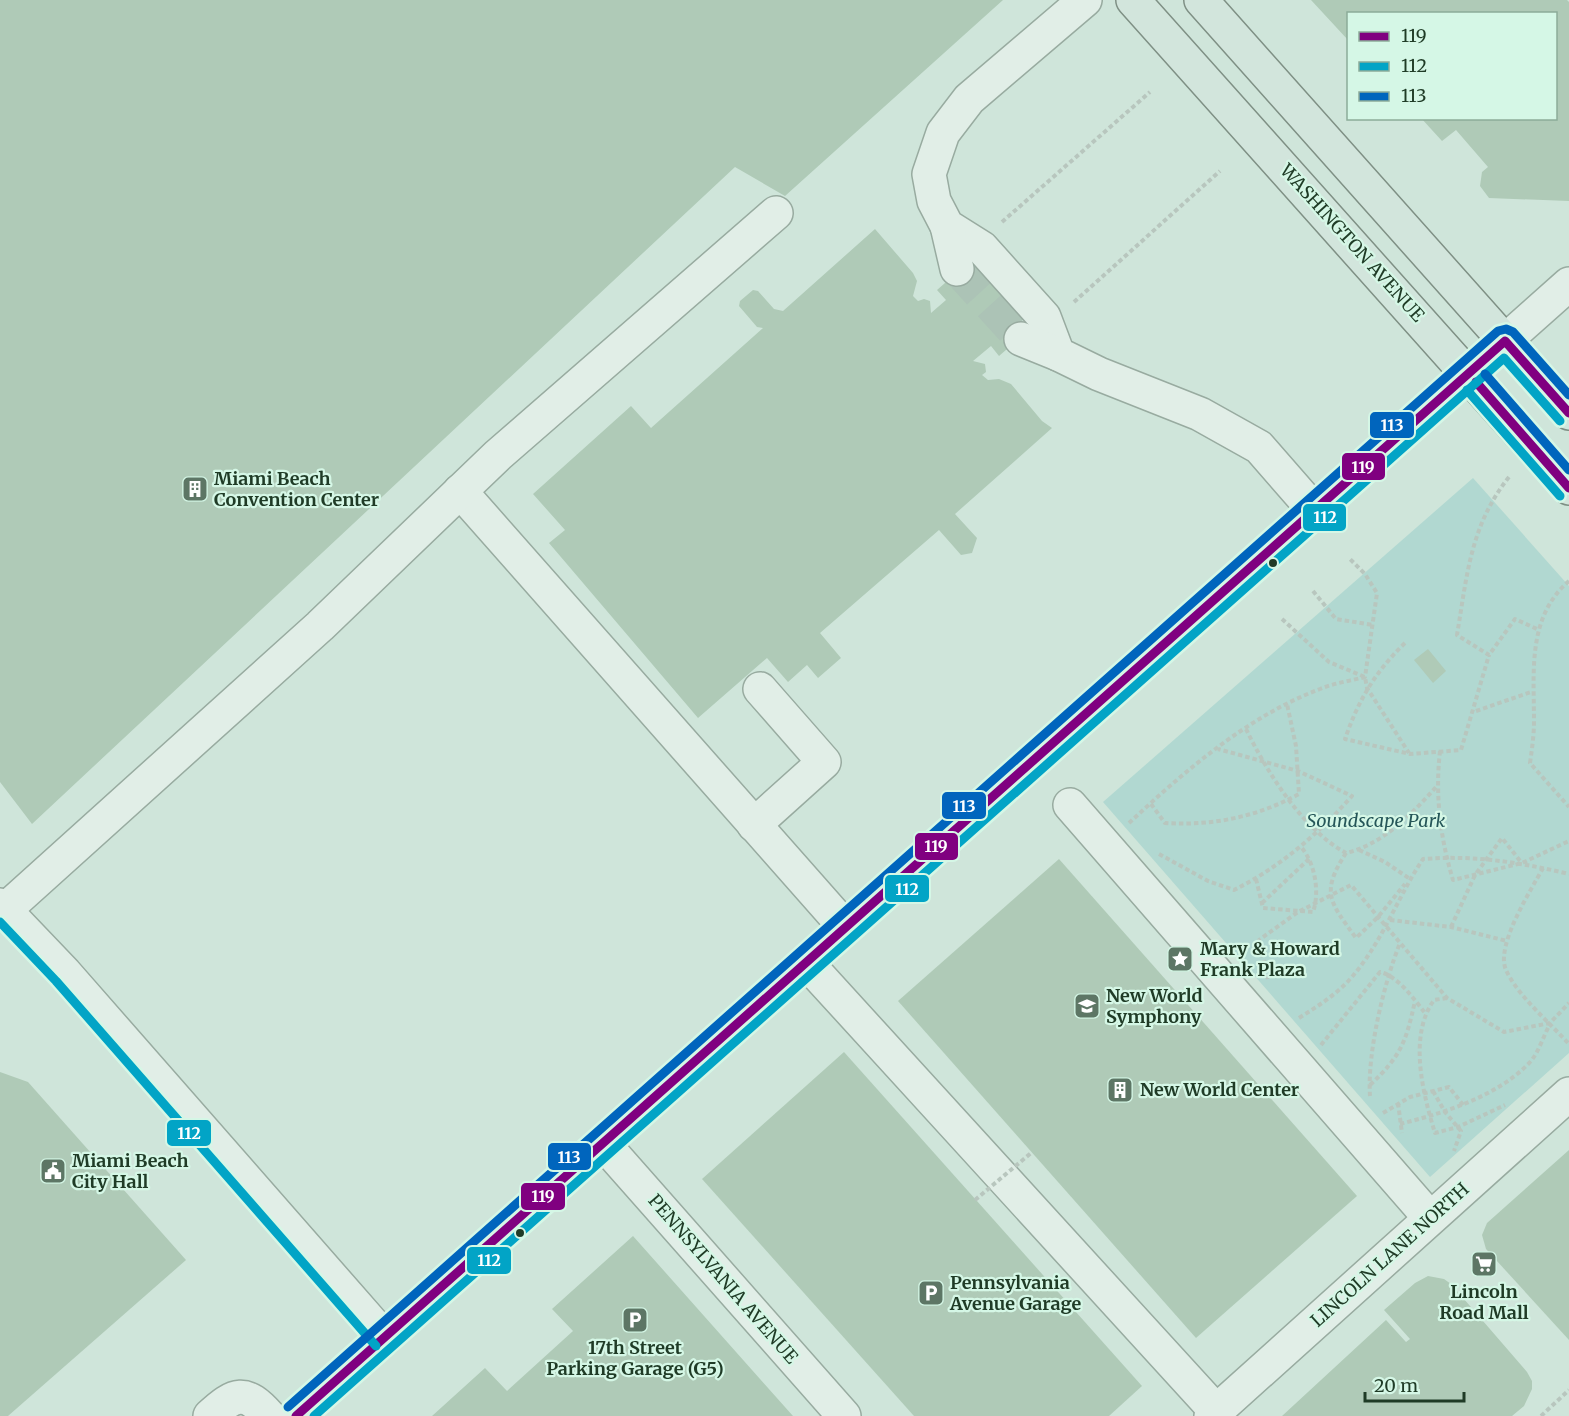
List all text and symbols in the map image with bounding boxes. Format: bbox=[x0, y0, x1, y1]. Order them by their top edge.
legend bbox=[1347, 12, 1557, 120]
text: 119 bbox=[1401, 24, 1427, 47]
text: 112 bbox=[1401, 54, 1427, 77]
text: 113 bbox=[1401, 84, 1427, 107]
street label: WASHINGTON AVENUE bbox=[1275, 158, 1430, 327]
line badge: 113 bbox=[1369, 411, 1415, 439]
text: 113 bbox=[1380, 415, 1404, 435]
line badge: 119 bbox=[1341, 452, 1386, 481]
text: 119 bbox=[1351, 457, 1375, 477]
place label: Miami Beach Convention Center bbox=[214, 467, 379, 511]
building icon: Miami Beach Convention Center bbox=[180, 474, 210, 504]
line badge: 112 bbox=[1302, 503, 1347, 532]
text: 112 bbox=[1313, 507, 1337, 527]
unlabelled marker bbox=[1267, 557, 1279, 569]
line badge: 113 bbox=[941, 791, 987, 820]
text: 113 bbox=[952, 796, 976, 816]
park label: Soundscape Park bbox=[1307, 809, 1446, 832]
line badge: 119 bbox=[914, 832, 959, 861]
text: 119 bbox=[924, 836, 948, 856]
line badge: 112 bbox=[884, 874, 930, 903]
text: 112 bbox=[895, 879, 919, 899]
place label: Mary & Howard Frank Plaza bbox=[1200, 937, 1340, 981]
place icon: Mary & Howard Frank Plaza bbox=[1165, 944, 1195, 974]
place label: New World Symphony bbox=[1106, 984, 1203, 1028]
school or university icon: New World Symphony bbox=[1072, 991, 1102, 1021]
building icon: New World Center bbox=[1105, 1075, 1135, 1105]
place label: New World Center bbox=[1140, 1078, 1299, 1101]
line badge: 112 bbox=[166, 1119, 212, 1147]
text: 112 bbox=[177, 1123, 201, 1143]
line badge: 113 bbox=[547, 1142, 592, 1171]
text: 113 bbox=[557, 1147, 581, 1167]
place label: Miami Beach City Hall bbox=[72, 1149, 189, 1193]
public building icon: Miami Beach City Hall bbox=[38, 1156, 68, 1186]
street label: LINCOLN LANE NORTH bbox=[1306, 1177, 1474, 1332]
line badge: 119 bbox=[520, 1182, 566, 1211]
text: 119 bbox=[531, 1186, 555, 1206]
street label: PENNSYLVANIA AVENUE bbox=[644, 1189, 804, 1368]
unlabelled marker bbox=[514, 1227, 526, 1239]
line badge: 112 bbox=[466, 1246, 512, 1275]
supermarket icon: Lincoln Road Mall bbox=[1469, 1249, 1499, 1279]
text: 112 bbox=[477, 1250, 501, 1270]
place label: Pennsylvania Avenue Garage bbox=[949, 1271, 1082, 1315]
parking icon: Pennsylvania Avenue Garage bbox=[916, 1278, 946, 1308]
place label: Lincoln Road Mall bbox=[1439, 1280, 1529, 1324]
parking icon: 17th Street Parking Garage (G5) bbox=[620, 1305, 650, 1335]
place label: 17th Street Parking Garage (G5) bbox=[546, 1336, 724, 1380]
scale bar bbox=[1365, 1365, 1464, 1403]
text: 20 m bbox=[1374, 1374, 1418, 1397]

